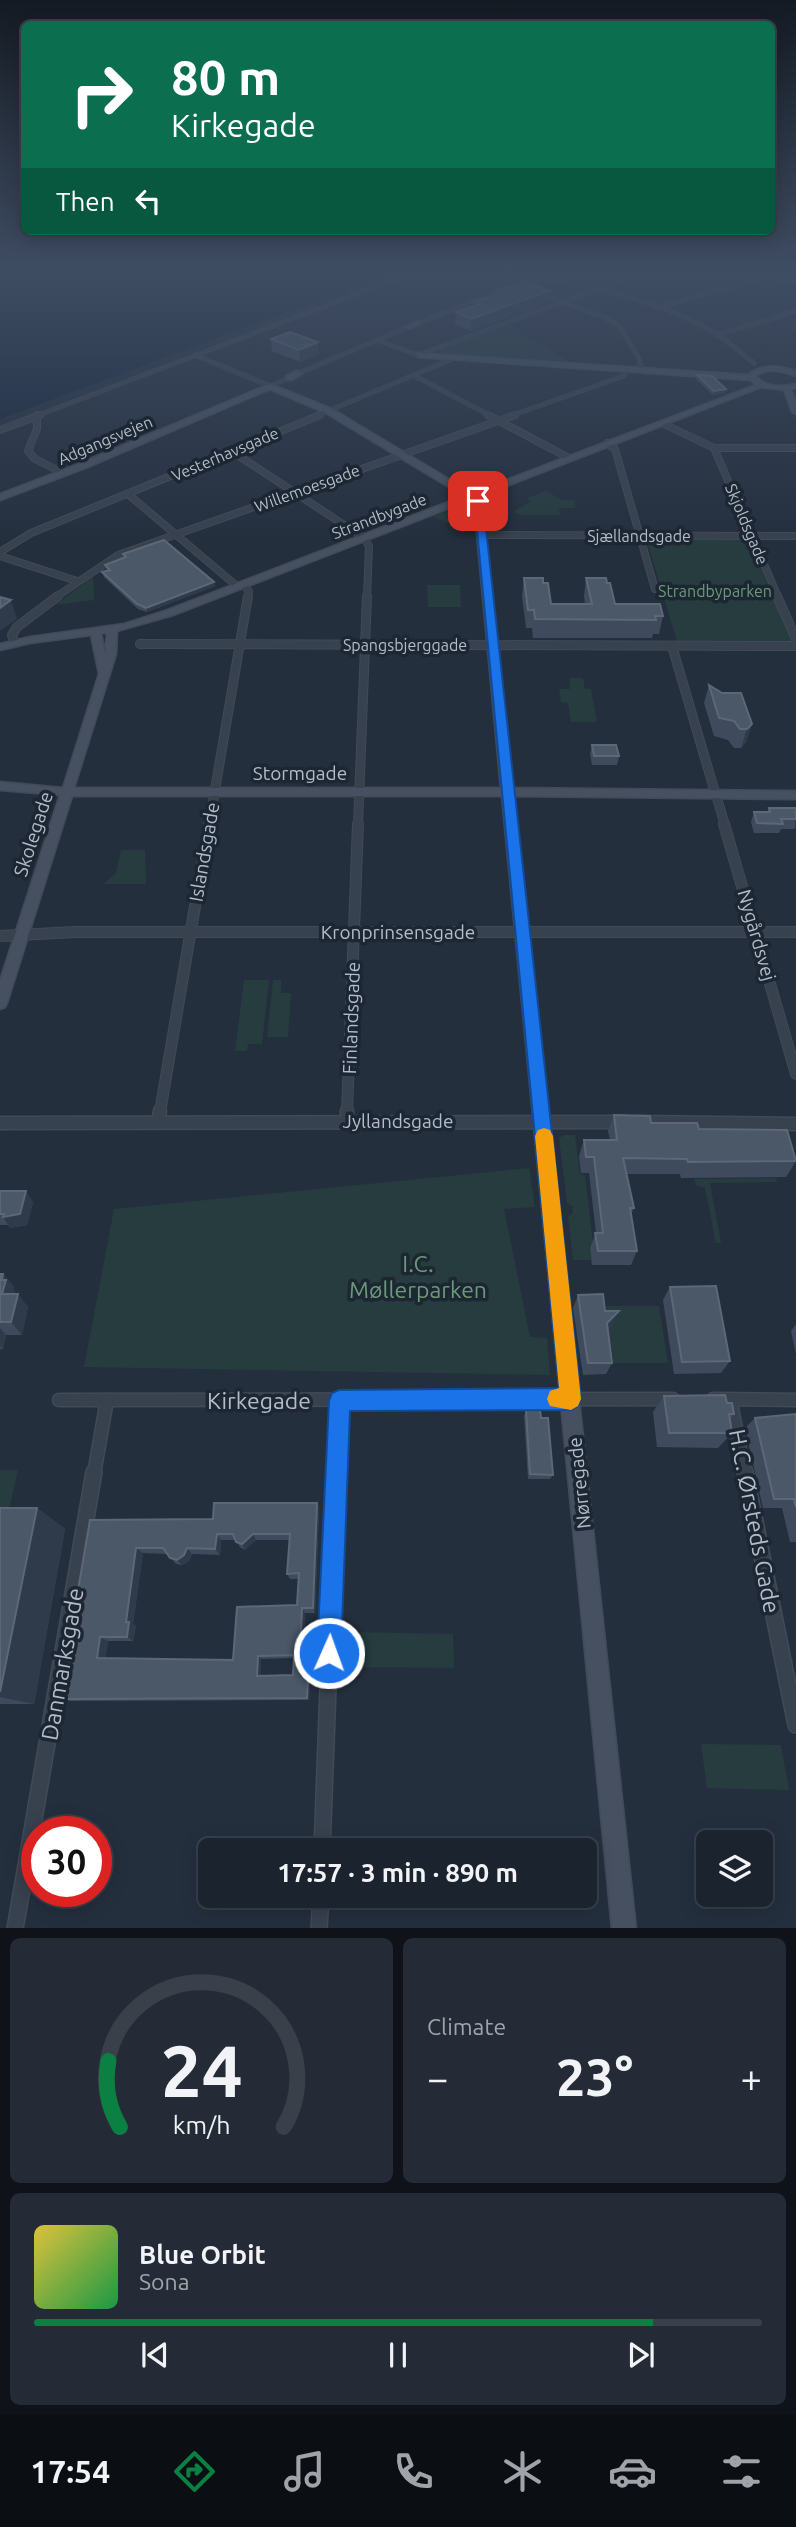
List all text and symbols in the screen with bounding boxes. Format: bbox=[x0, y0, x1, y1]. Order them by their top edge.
icon: right bbox=[56, 49, 147, 140]
text: 80 m bbox=[171, 49, 280, 104]
text: Kirkegade bbox=[171, 107, 316, 143]
icon: left bbox=[129, 182, 167, 220]
text: Then bbox=[56, 187, 115, 216]
street label: Adgangsvejen bbox=[55, 412, 155, 468]
street label: Vesterhavsgade bbox=[169, 423, 281, 485]
street label: Willemoesgade bbox=[252, 461, 362, 515]
pin bbox=[448, 471, 508, 531]
street label: Skjoldsgade bbox=[722, 481, 772, 567]
icon: arrive bbox=[459, 482, 497, 520]
street label: Strandbygade bbox=[329, 490, 429, 542]
street label: Sjællandsgade bbox=[587, 527, 691, 545]
park label: Strandbyparken bbox=[658, 582, 772, 600]
street label: Spangsbjerggade bbox=[343, 636, 467, 654]
street label: Stormgade bbox=[253, 762, 347, 784]
street label: Skolegade bbox=[9, 789, 57, 879]
street label: Islandsgade bbox=[184, 801, 224, 903]
street label: Nygårdsvej bbox=[733, 887, 781, 983]
street label: Kronprinsensgade bbox=[321, 921, 475, 943]
street label: Finlandsgade bbox=[338, 961, 364, 1075]
street label: Jyllandsgade bbox=[343, 1110, 453, 1132]
park label: I.C. Møllerparken bbox=[349, 1251, 487, 1302]
street label: Kirkegade bbox=[207, 1388, 311, 1413]
street label: H.C. Ørsteds Gade bbox=[725, 1427, 785, 1615]
street label: Nørregade bbox=[563, 1436, 595, 1530]
street label: Danmarksgade bbox=[36, 1586, 88, 1742]
position arrow bbox=[292, 1616, 366, 1690]
speed limit sign: 30 bbox=[21, 1816, 112, 1907]
map controls bbox=[696, 1830, 773, 1907]
button: layers bbox=[696, 1830, 773, 1907]
text: 17:57 · 3 min · 890 m bbox=[277, 1858, 518, 1887]
text: Climate bbox=[427, 2014, 506, 2039]
text: 24 bbox=[160, 2029, 243, 2111]
text: 23° bbox=[556, 2048, 633, 2106]
text: − bbox=[427, 2057, 448, 2099]
text: + bbox=[741, 2057, 762, 2099]
text: km/h bbox=[173, 2110, 230, 2138]
text: Blue Orbit bbox=[139, 2240, 266, 2269]
text: Sona bbox=[139, 2269, 189, 2294]
icon: previous bbox=[136, 2336, 174, 2374]
icon: pause bbox=[379, 2336, 417, 2374]
icon: next bbox=[622, 2336, 660, 2374]
icon: directions bbox=[170, 2447, 219, 2496]
icon: music bbox=[280, 2447, 329, 2496]
icon: phone bbox=[389, 2447, 438, 2496]
icon: climate bbox=[498, 2447, 547, 2496]
icon: car bbox=[608, 2447, 657, 2496]
icon: filters bbox=[717, 2447, 766, 2496]
text: 17:54 bbox=[30, 2453, 110, 2489]

